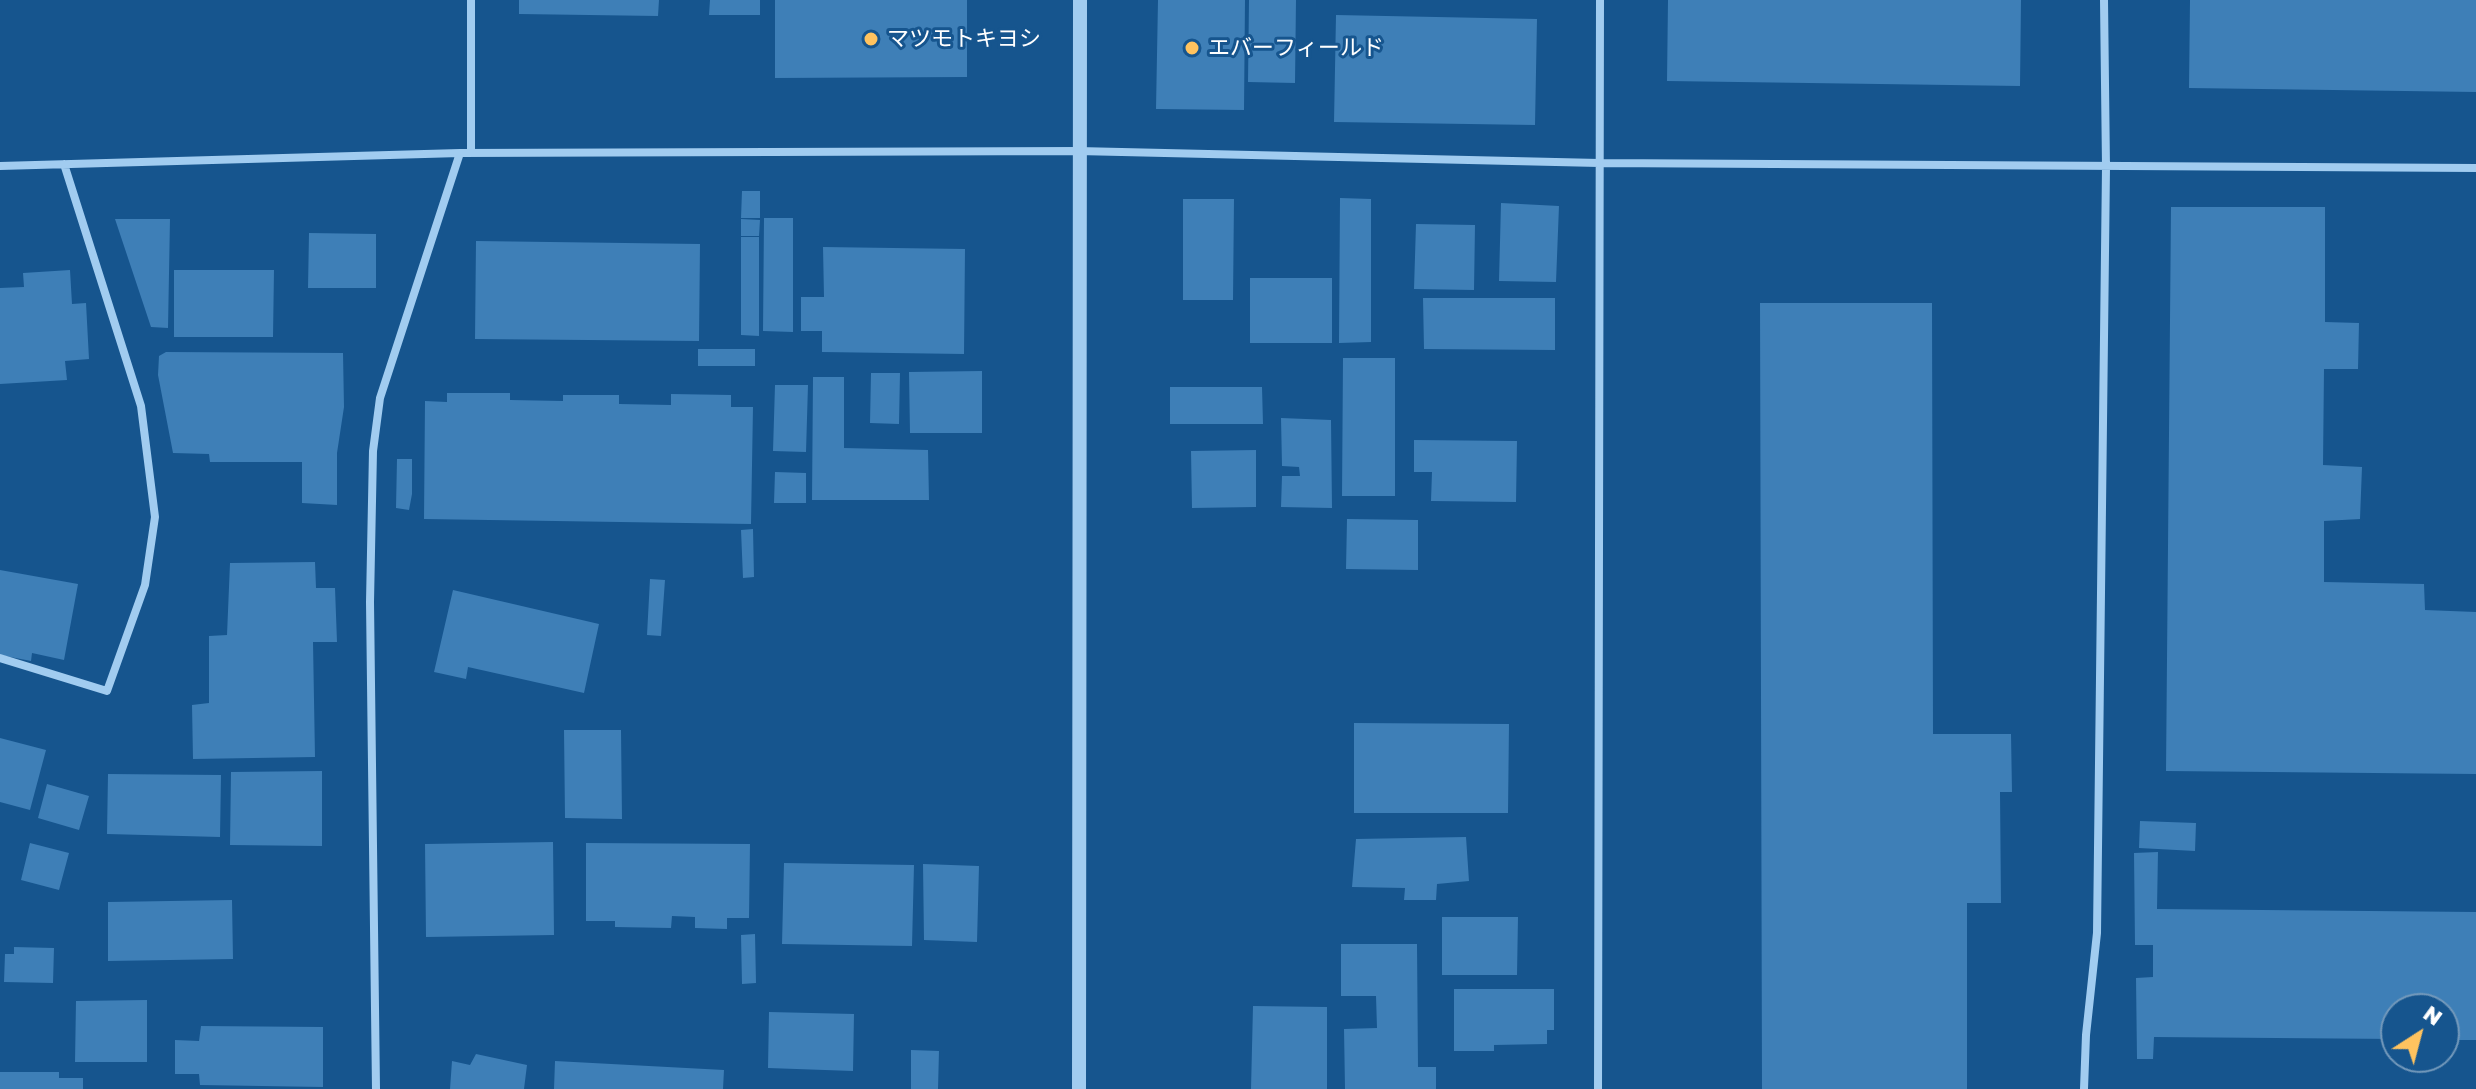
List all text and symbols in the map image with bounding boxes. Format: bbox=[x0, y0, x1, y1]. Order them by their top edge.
place label: マツモトキヨシ bbox=[887, 26, 1041, 52]
marker: マツモトキヨシ bbox=[862, 30, 880, 48]
place label: エバーフィールド bbox=[1208, 35, 1384, 61]
marker: エバーフィールド bbox=[1183, 39, 1201, 57]
north arrow bbox=[2380, 993, 2460, 1073]
text: N bbox=[2419, 999, 2448, 1031]

